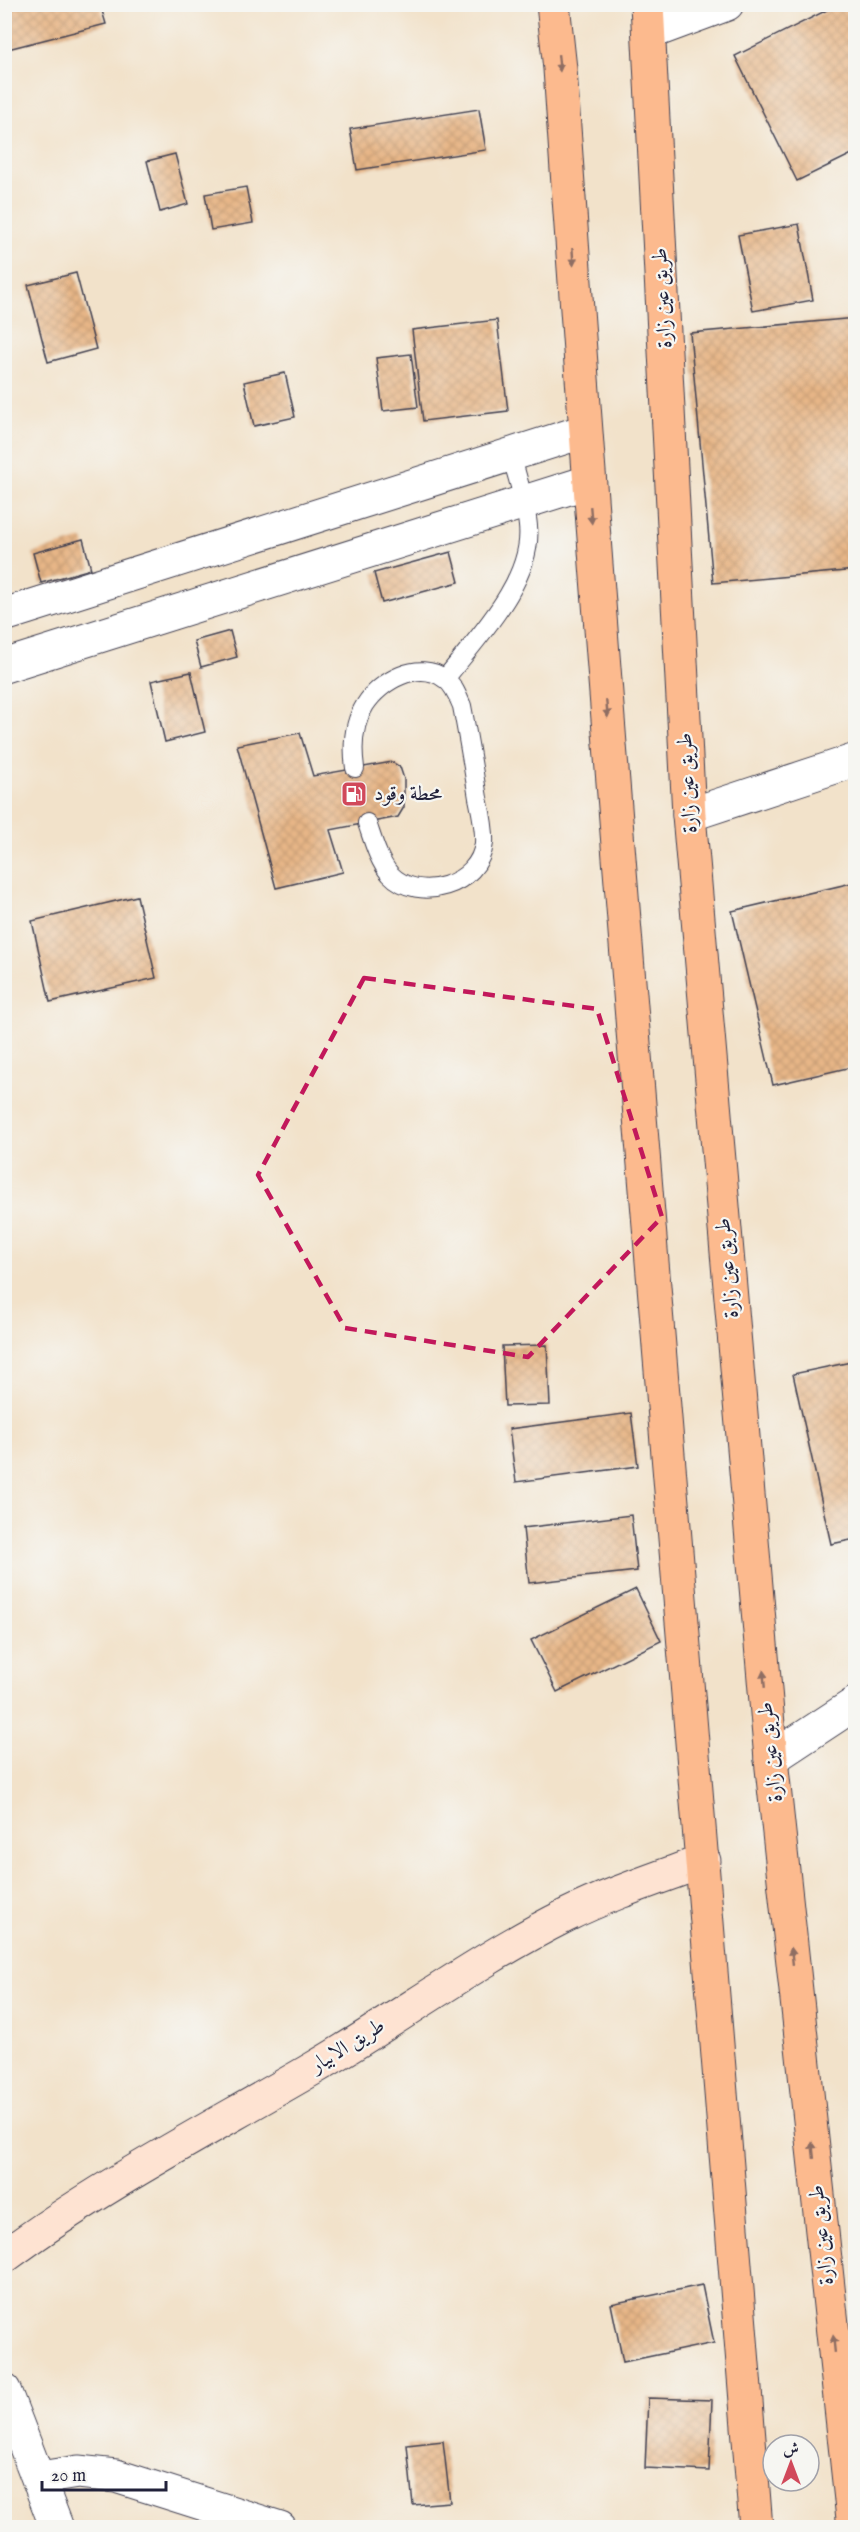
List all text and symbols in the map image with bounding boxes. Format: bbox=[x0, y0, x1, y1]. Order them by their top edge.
one-way arrow bbox=[554, 53, 564, 72]
street label: طريق عين زارة bbox=[647, 247, 679, 349]
one-way arrow bbox=[568, 248, 578, 267]
one-way arrow bbox=[586, 505, 596, 524]
one-way arrow bbox=[602, 699, 612, 718]
street label: طريق عين زارة bbox=[672, 732, 704, 834]
fuel station icon: محطة وقود bbox=[339, 779, 369, 809]
place label: محطة وقود bbox=[374, 781, 442, 808]
street label: طريق عين زارة bbox=[710, 1217, 746, 1319]
one-way arrow bbox=[759, 1669, 769, 1688]
street label: طريق عين زارة bbox=[752, 1700, 790, 1804]
one-way arrow bbox=[788, 1947, 797, 1966]
street label: طريق الابيار bbox=[304, 2013, 390, 2080]
one-way arrow bbox=[808, 2141, 818, 2160]
street label: طريق عين زارة bbox=[803, 2183, 841, 2287]
one-way arrow bbox=[829, 2335, 839, 2354]
north arrow bbox=[761, 2433, 821, 2493]
text: ش bbox=[783, 2440, 799, 2460]
scale bar bbox=[42, 2454, 166, 2492]
text: 20 m bbox=[51, 2465, 86, 2488]

